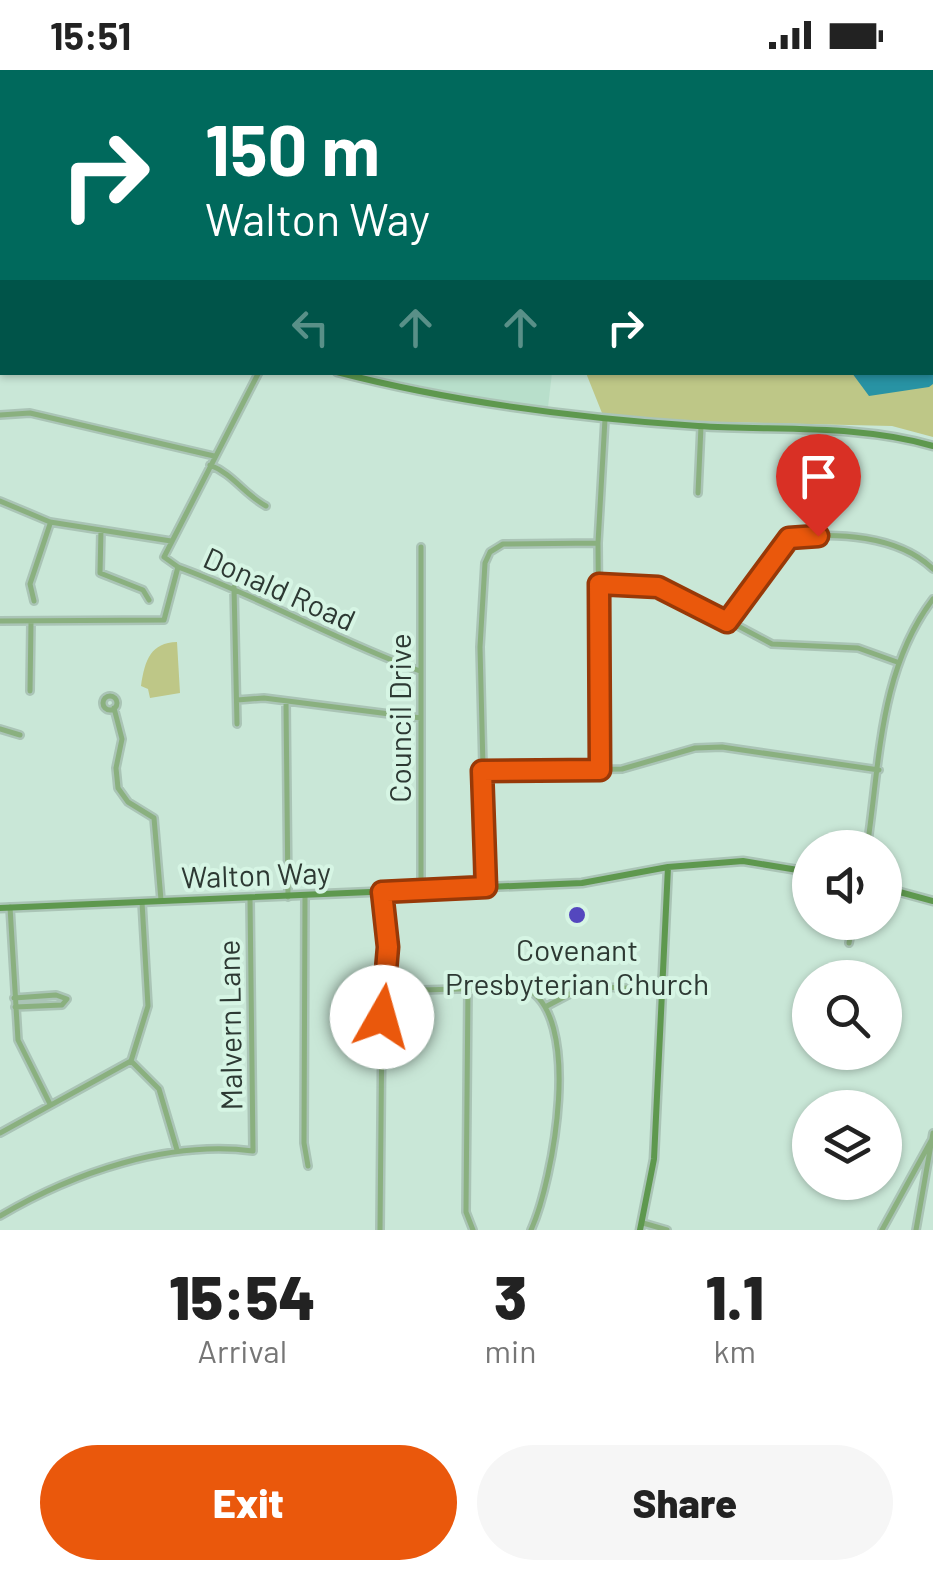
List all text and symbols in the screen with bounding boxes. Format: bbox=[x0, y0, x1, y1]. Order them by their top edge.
text: 15:51 bbox=[50, 12, 131, 58]
text: 150 m bbox=[205, 106, 380, 190]
icon: right bbox=[40, 110, 170, 240]
text: Walton Way bbox=[205, 191, 430, 245]
icon: left bbox=[283, 300, 338, 355]
icon: ahead bbox=[388, 300, 443, 355]
icon: ahead bbox=[493, 300, 548, 355]
icon: right bbox=[598, 300, 653, 355]
pin bbox=[776, 434, 861, 537]
icon: arrive bbox=[791, 449, 846, 504]
street label: Donald Road bbox=[199, 539, 361, 637]
street label: Council Drive bbox=[381, 633, 417, 803]
map controls bbox=[792, 830, 902, 1200]
button: sound bbox=[792, 830, 902, 940]
street label: Walton Way bbox=[180, 853, 332, 895]
marker: Covenant Presbyterian Church bbox=[566, 904, 588, 926]
place label: Covenant Presbyterian Church bbox=[445, 931, 709, 1001]
street label: Malvern Lane bbox=[210, 939, 248, 1111]
button: search bbox=[792, 960, 902, 1070]
position arrow bbox=[330, 965, 434, 1069]
button: layers bbox=[792, 1090, 902, 1200]
text: 15:54 bbox=[169, 1260, 316, 1332]
text: 3 bbox=[494, 1260, 527, 1332]
text: 1.1 bbox=[705, 1260, 764, 1332]
text: Arrival bbox=[198, 1331, 287, 1369]
text: min bbox=[485, 1331, 536, 1369]
text: km bbox=[713, 1331, 756, 1369]
button: Exit bbox=[40, 1445, 457, 1560]
button: Share bbox=[477, 1445, 893, 1560]

